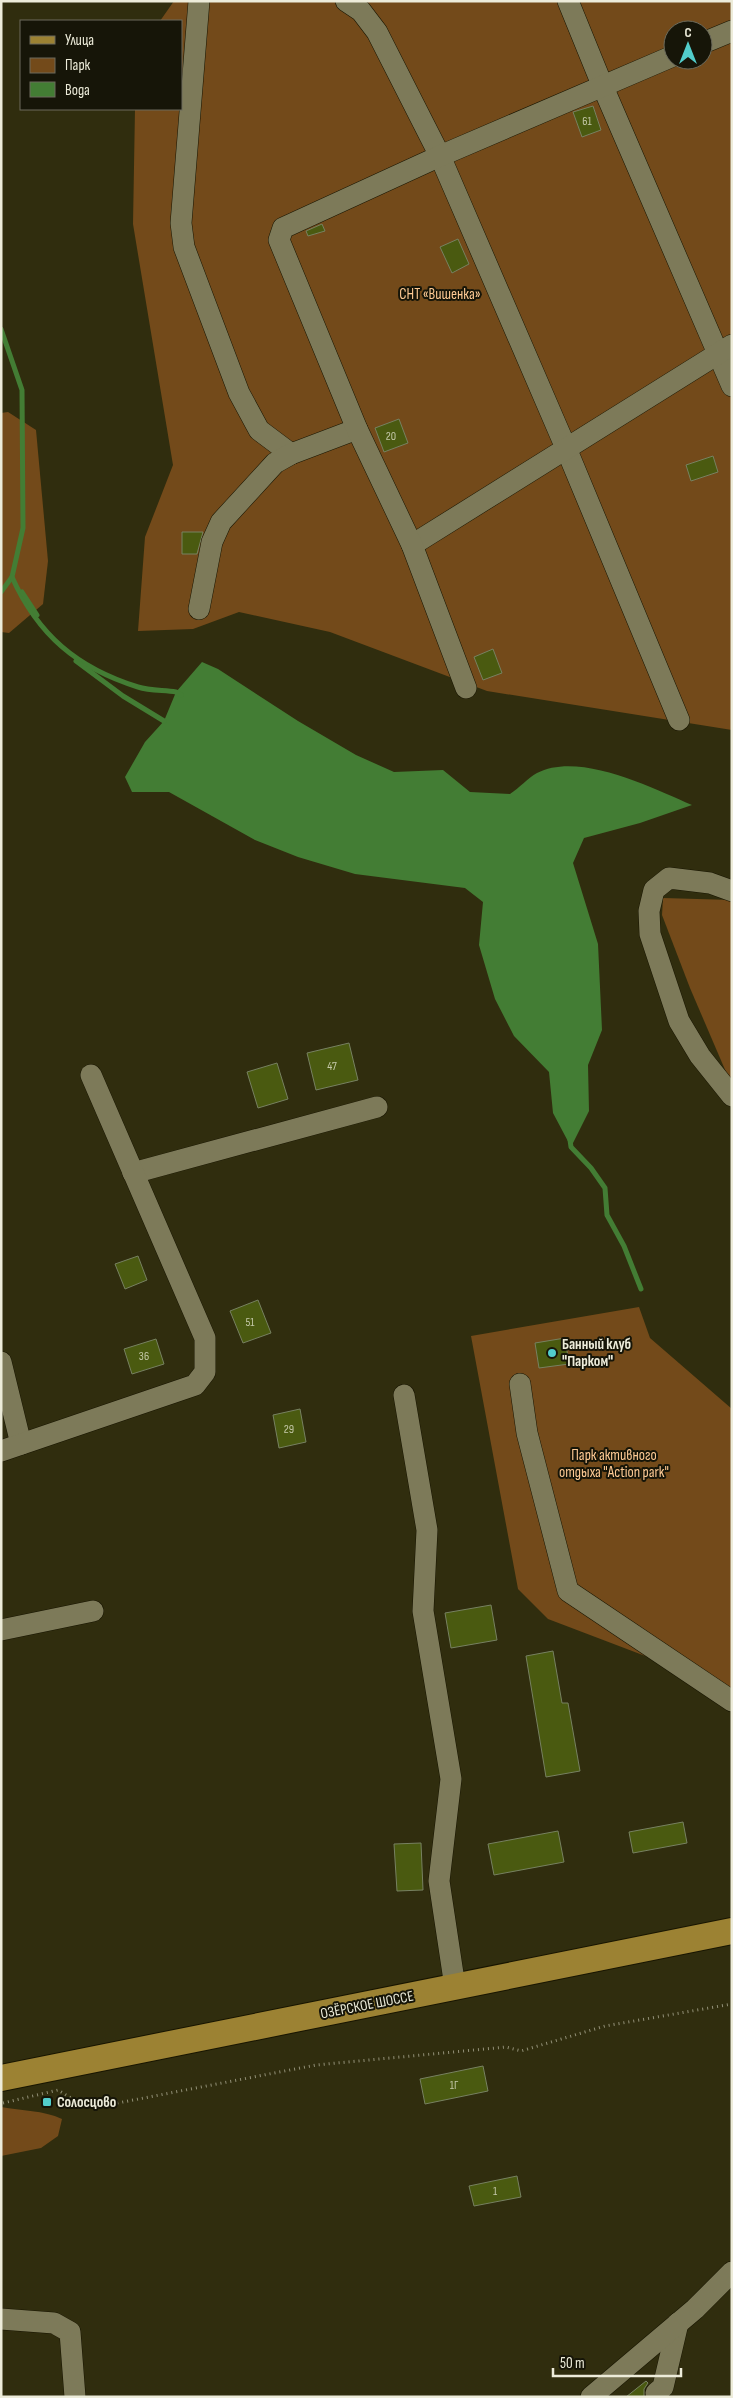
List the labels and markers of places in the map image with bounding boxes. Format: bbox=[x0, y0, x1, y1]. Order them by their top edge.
place label: Банный клуб "Парком" bbox=[562, 1335, 631, 1371]
marker: Банный клуб "Парком" bbox=[546, 1347, 558, 1359]
place label: Солосцово bbox=[57, 2093, 116, 2112]
marker: Солосцово bbox=[41, 2096, 53, 2108]

